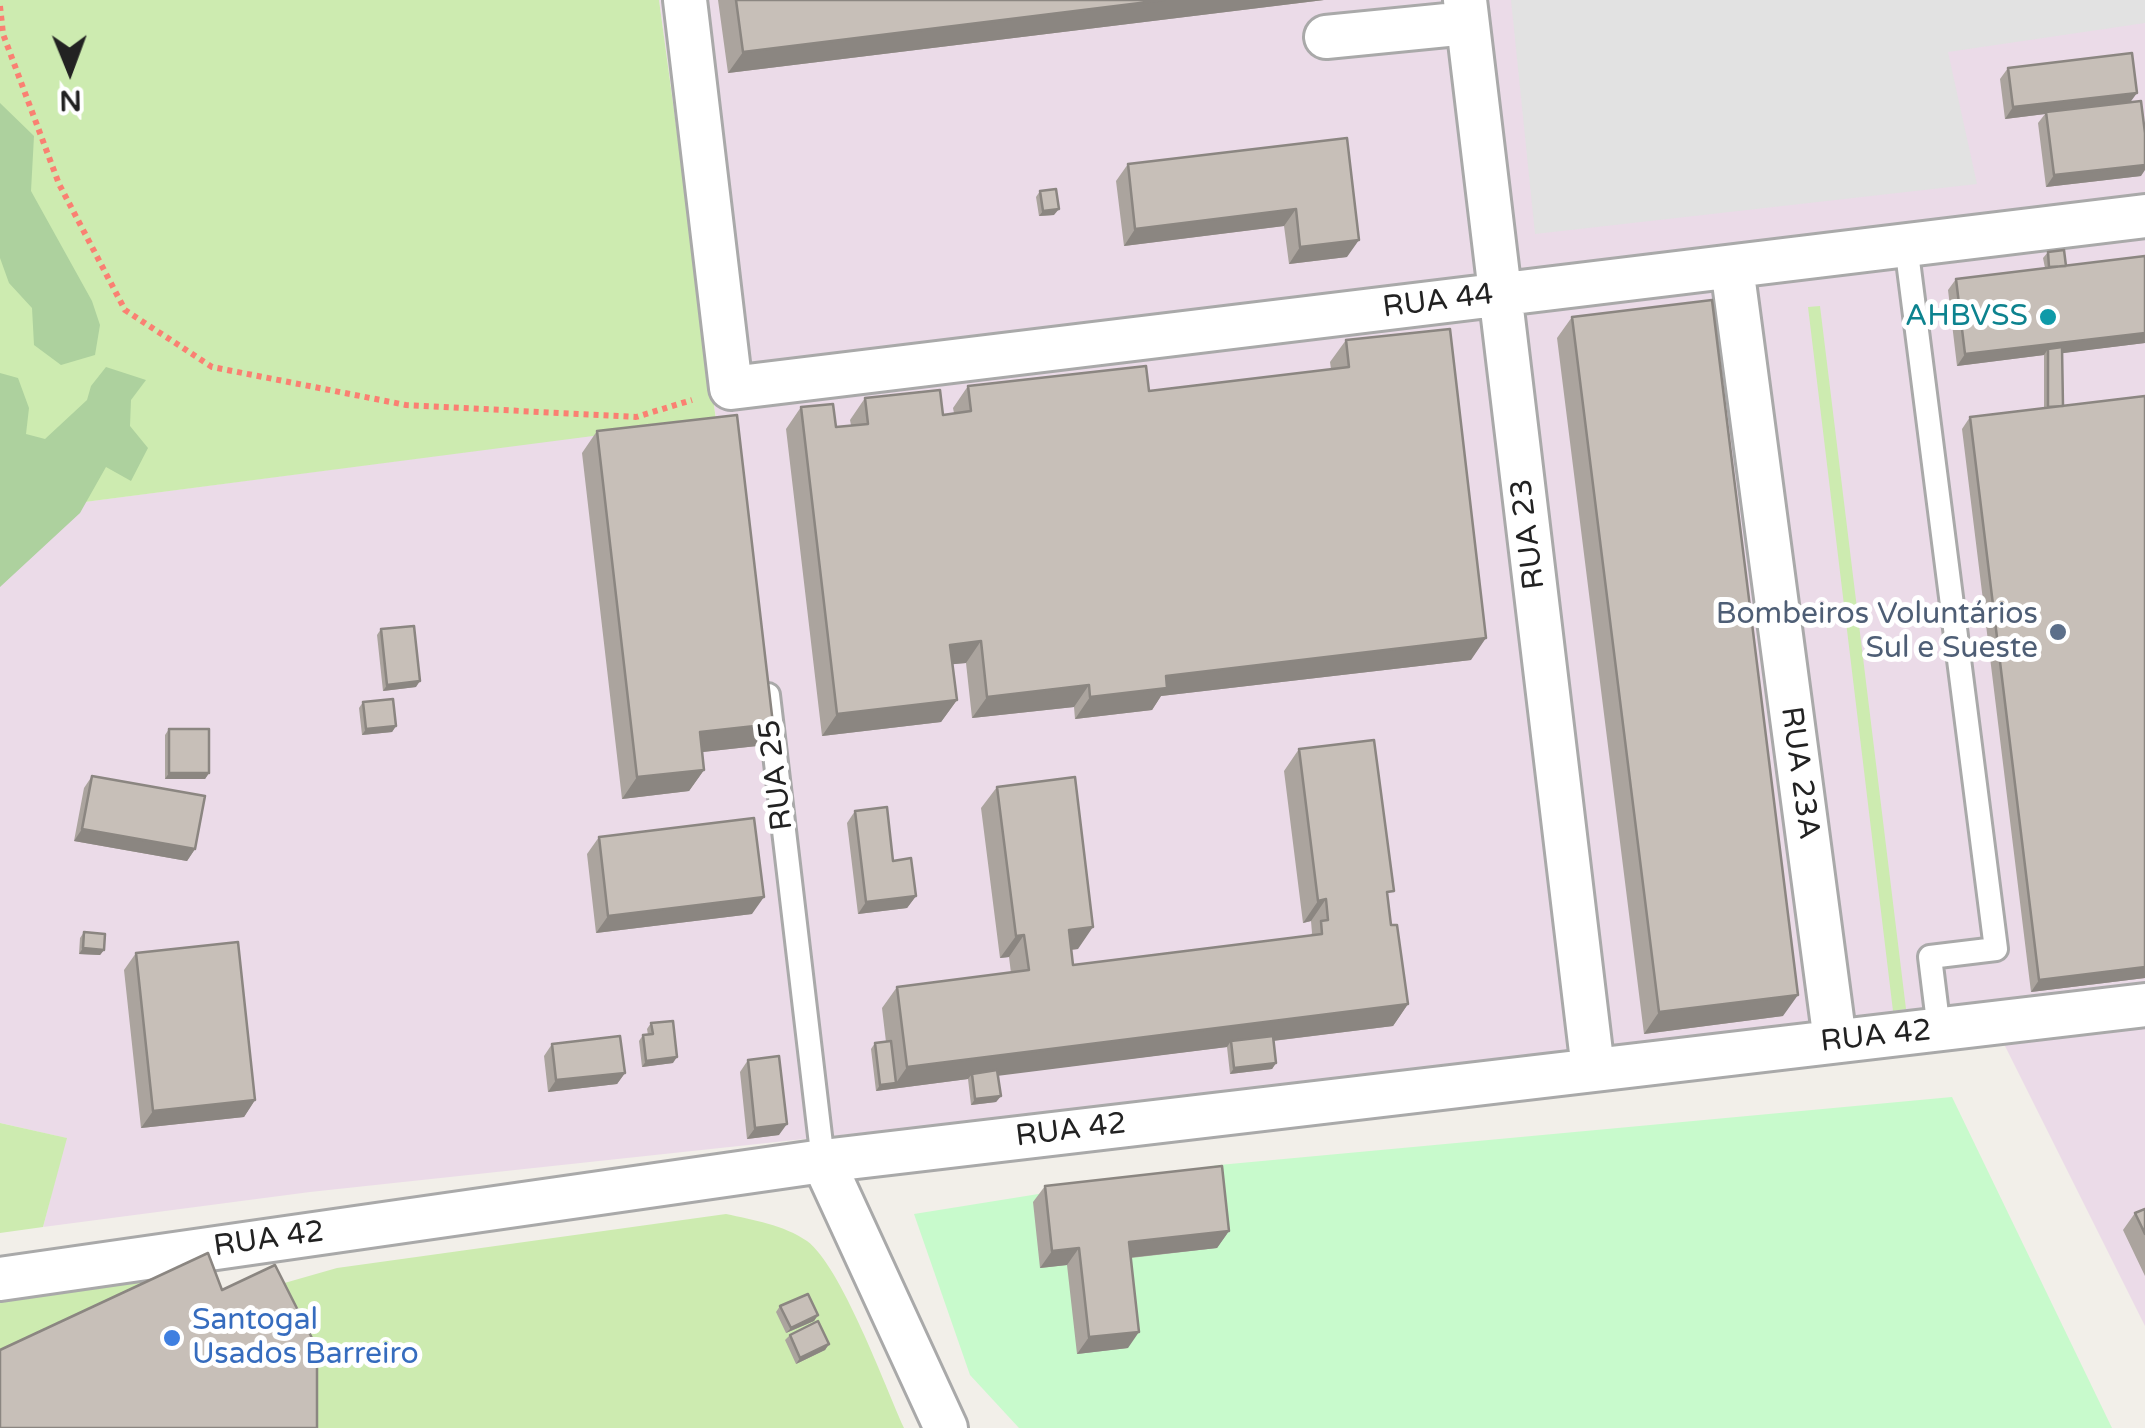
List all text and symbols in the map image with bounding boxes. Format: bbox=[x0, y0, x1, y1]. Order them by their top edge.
north arrow bbox=[20, 20, 120, 120]
text: N bbox=[59, 83, 82, 117]
street label: RUA 44 bbox=[1381, 277, 1495, 327]
place label: AHBVSS bbox=[1905, 299, 2028, 335]
marker: AHBVSS bbox=[2037, 306, 2059, 328]
street label: RUA 23 bbox=[1504, 477, 1554, 591]
place label: Bombeiros Voluntários Sul e Sueste bbox=[1716, 597, 2038, 668]
marker: Bombeiros Voluntários Sul e Sueste bbox=[2047, 621, 2069, 643]
street label: RUA 23A bbox=[1772, 704, 1826, 842]
street label: RUA 25 bbox=[752, 718, 802, 832]
street label: RUA 42 bbox=[1819, 1013, 1933, 1061]
street label: RUA 42 bbox=[1014, 1106, 1128, 1156]
street label: RUA 42 bbox=[211, 1214, 327, 1266]
place label: Santogal Usados Barreiro bbox=[192, 1303, 419, 1374]
marker: Santogal Usados Barreiro bbox=[161, 1327, 183, 1349]

